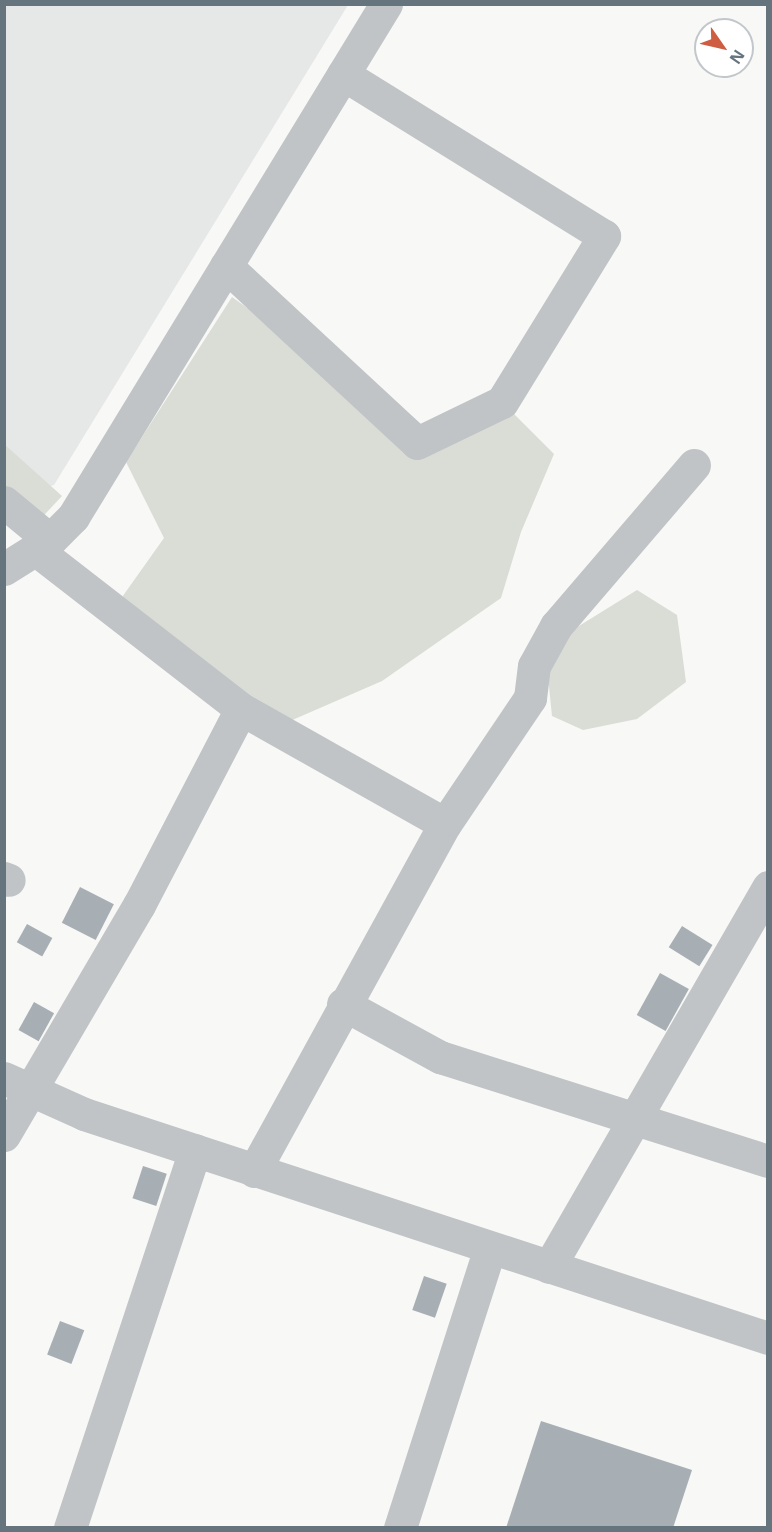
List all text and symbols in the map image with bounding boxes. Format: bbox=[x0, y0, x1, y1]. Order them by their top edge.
north arrow bbox=[694, 18, 754, 78]
text: N bbox=[725, 45, 750, 68]

